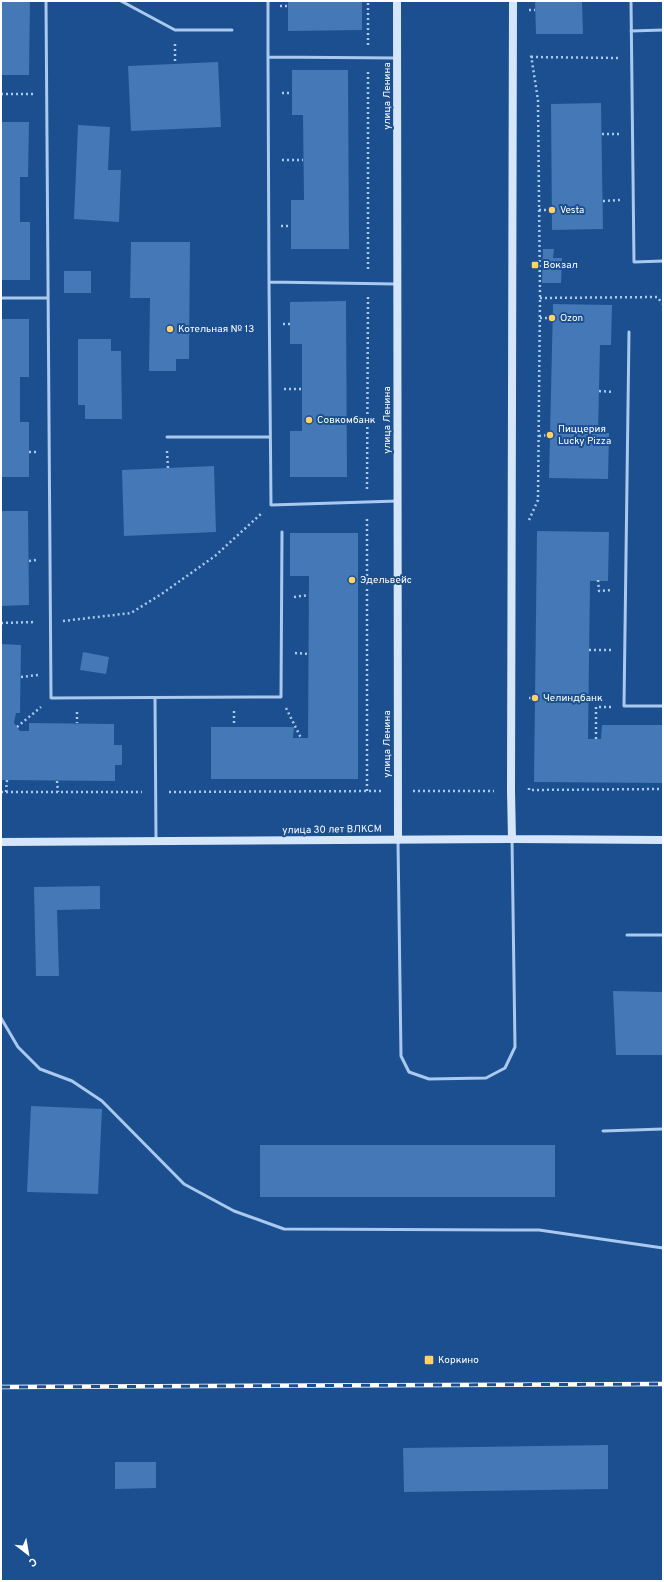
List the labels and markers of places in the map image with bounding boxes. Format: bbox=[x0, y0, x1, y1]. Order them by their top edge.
place label: Vesta bbox=[560, 204, 584, 217]
marker: Vesta bbox=[547, 205, 557, 215]
place label: Вокзал bbox=[543, 259, 578, 272]
marker: Вокзал bbox=[530, 260, 540, 270]
place label: Ozon bbox=[560, 312, 583, 325]
marker: Ozon bbox=[547, 313, 557, 323]
place label: Котельная № 13 bbox=[178, 323, 254, 336]
marker: Котельная № 13 bbox=[165, 324, 175, 334]
place label: Совкомбанк bbox=[317, 414, 376, 427]
marker: Совкомбанк bbox=[304, 415, 314, 425]
place label: Пиццерия Lucky Pizza bbox=[558, 423, 611, 448]
marker: Пиццерия Lucky Pizza bbox=[545, 430, 555, 440]
place label: Эдельвейс bbox=[360, 574, 412, 587]
marker: Эдельвейс bbox=[347, 575, 357, 585]
place label: Челиндбанк bbox=[543, 692, 603, 705]
marker: Челиндбанк bbox=[530, 693, 540, 703]
marker: Коркино bbox=[423, 1354, 435, 1366]
place label: Коркино bbox=[438, 1354, 479, 1367]

